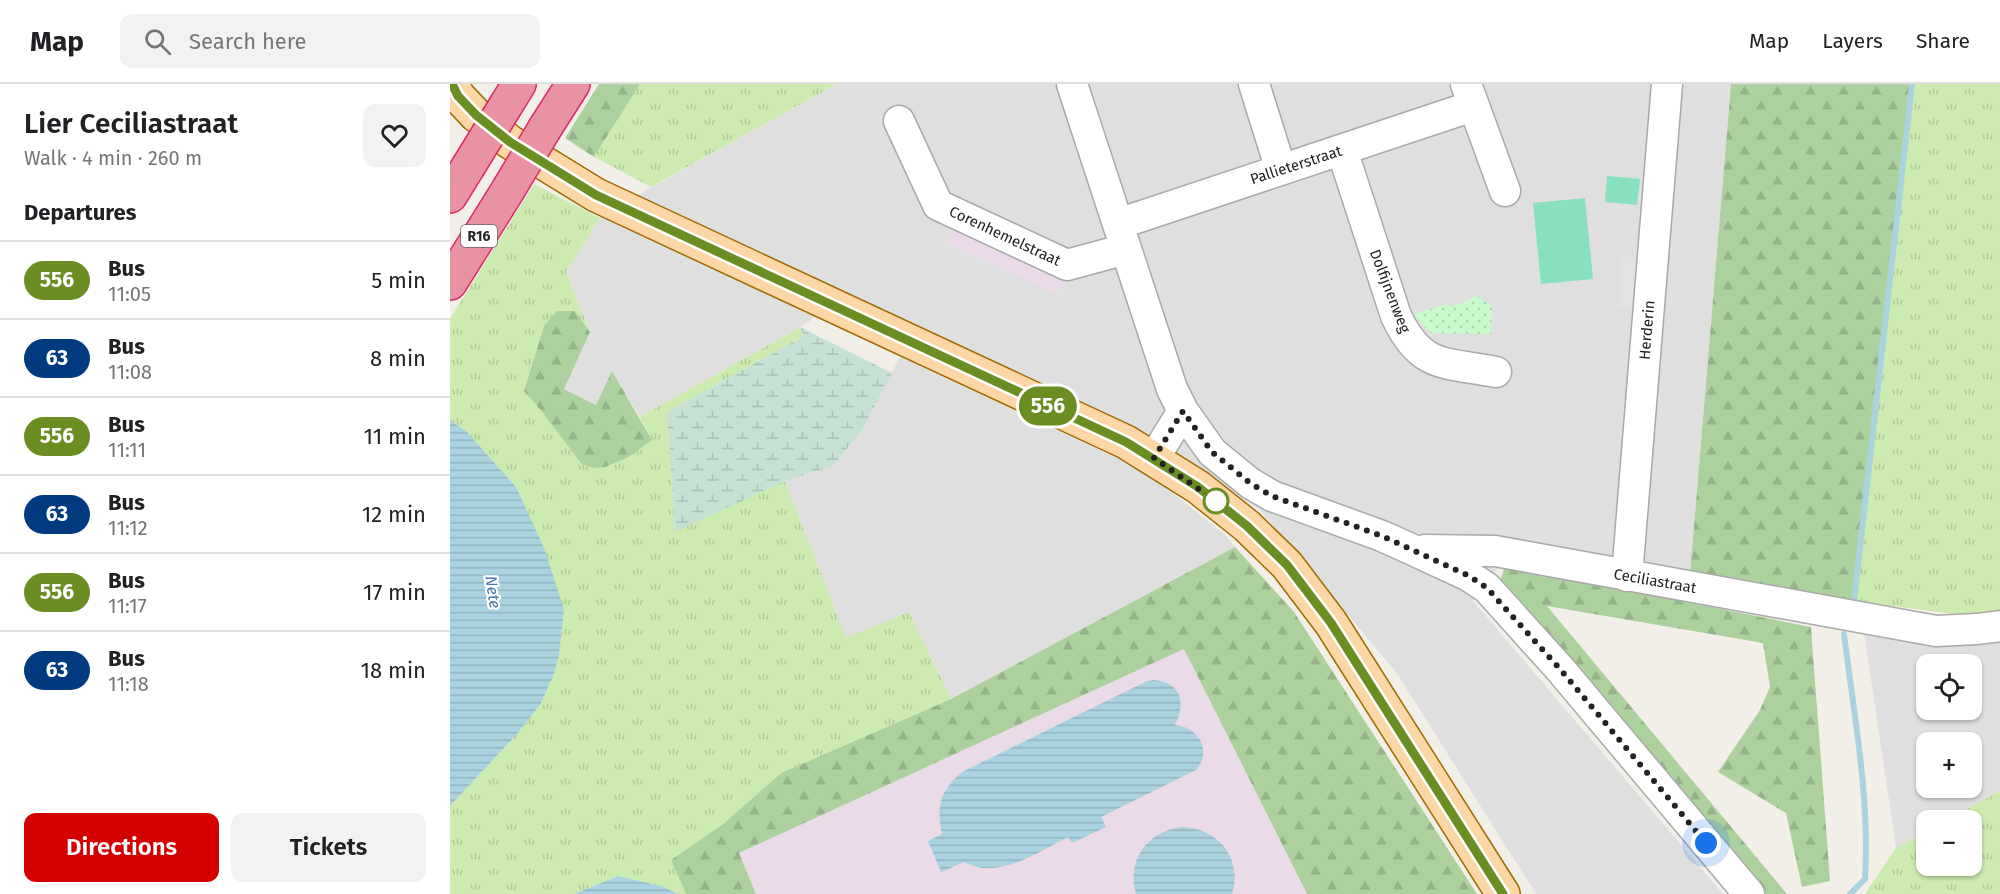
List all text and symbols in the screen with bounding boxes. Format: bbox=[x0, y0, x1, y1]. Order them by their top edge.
search box bbox=[120, 14, 540, 68]
text: Map bbox=[30, 25, 84, 58]
icon: search bbox=[141, 25, 174, 58]
text: Search here bbox=[189, 28, 307, 55]
text: Map bbox=[1749, 28, 1789, 54]
text: Layers bbox=[1822, 28, 1883, 54]
text: Share bbox=[1916, 28, 1970, 54]
button: heart bbox=[363, 104, 426, 167]
text: Lier Ceciliastraat bbox=[24, 107, 238, 140]
street label: Pallieterstraat bbox=[1248, 142, 1345, 188]
text: Walk · 4 min · 260 m bbox=[24, 146, 202, 170]
text: Departures bbox=[24, 199, 136, 226]
street label: Corenhemelstraat bbox=[946, 202, 1064, 270]
road number: R16 bbox=[461, 225, 497, 247]
street label: Dolfijnenweg bbox=[1366, 247, 1414, 336]
text: Bus bbox=[108, 255, 145, 282]
text: 556 bbox=[40, 267, 74, 293]
text: 5 min bbox=[371, 267, 426, 294]
text: 11:05 bbox=[108, 282, 151, 306]
street label: Herderin bbox=[1635, 299, 1659, 361]
text: Bus bbox=[108, 333, 145, 360]
text: 63 bbox=[46, 345, 68, 371]
text: 8 min bbox=[370, 345, 426, 372]
text: 11:08 bbox=[108, 360, 152, 384]
line badge: 556 bbox=[1014, 386, 1082, 426]
text: 556 bbox=[1031, 393, 1065, 419]
text: Bus bbox=[108, 411, 145, 438]
text: 556 bbox=[40, 423, 74, 449]
text: 11 min bbox=[363, 423, 426, 450]
text: 11:11 bbox=[108, 438, 146, 462]
unlabelled marker bbox=[1203, 488, 1229, 514]
text: Bus bbox=[108, 489, 145, 516]
text: 63 bbox=[46, 501, 68, 527]
text: 12 min bbox=[362, 501, 426, 528]
text: 11:12 bbox=[108, 516, 148, 540]
street label: Ceciliastraat bbox=[1612, 565, 1698, 597]
text: Bus bbox=[108, 567, 145, 594]
water label: Nete bbox=[481, 574, 505, 610]
text: 556 bbox=[40, 579, 74, 605]
text: 17 min bbox=[363, 579, 426, 606]
text: 11:17 bbox=[108, 594, 147, 618]
text: Bus bbox=[108, 645, 145, 672]
map controls bbox=[1916, 654, 1982, 876]
button: locate bbox=[1916, 654, 1982, 720]
text: 63 bbox=[46, 657, 68, 683]
text: 18 min bbox=[361, 657, 426, 684]
text: 11:18 bbox=[108, 672, 149, 696]
button: + bbox=[1916, 732, 1982, 798]
button: − bbox=[1916, 810, 1982, 876]
button: Directions bbox=[24, 813, 219, 882]
button: Tickets bbox=[231, 813, 426, 882]
your location bbox=[1691, 828, 1721, 858]

